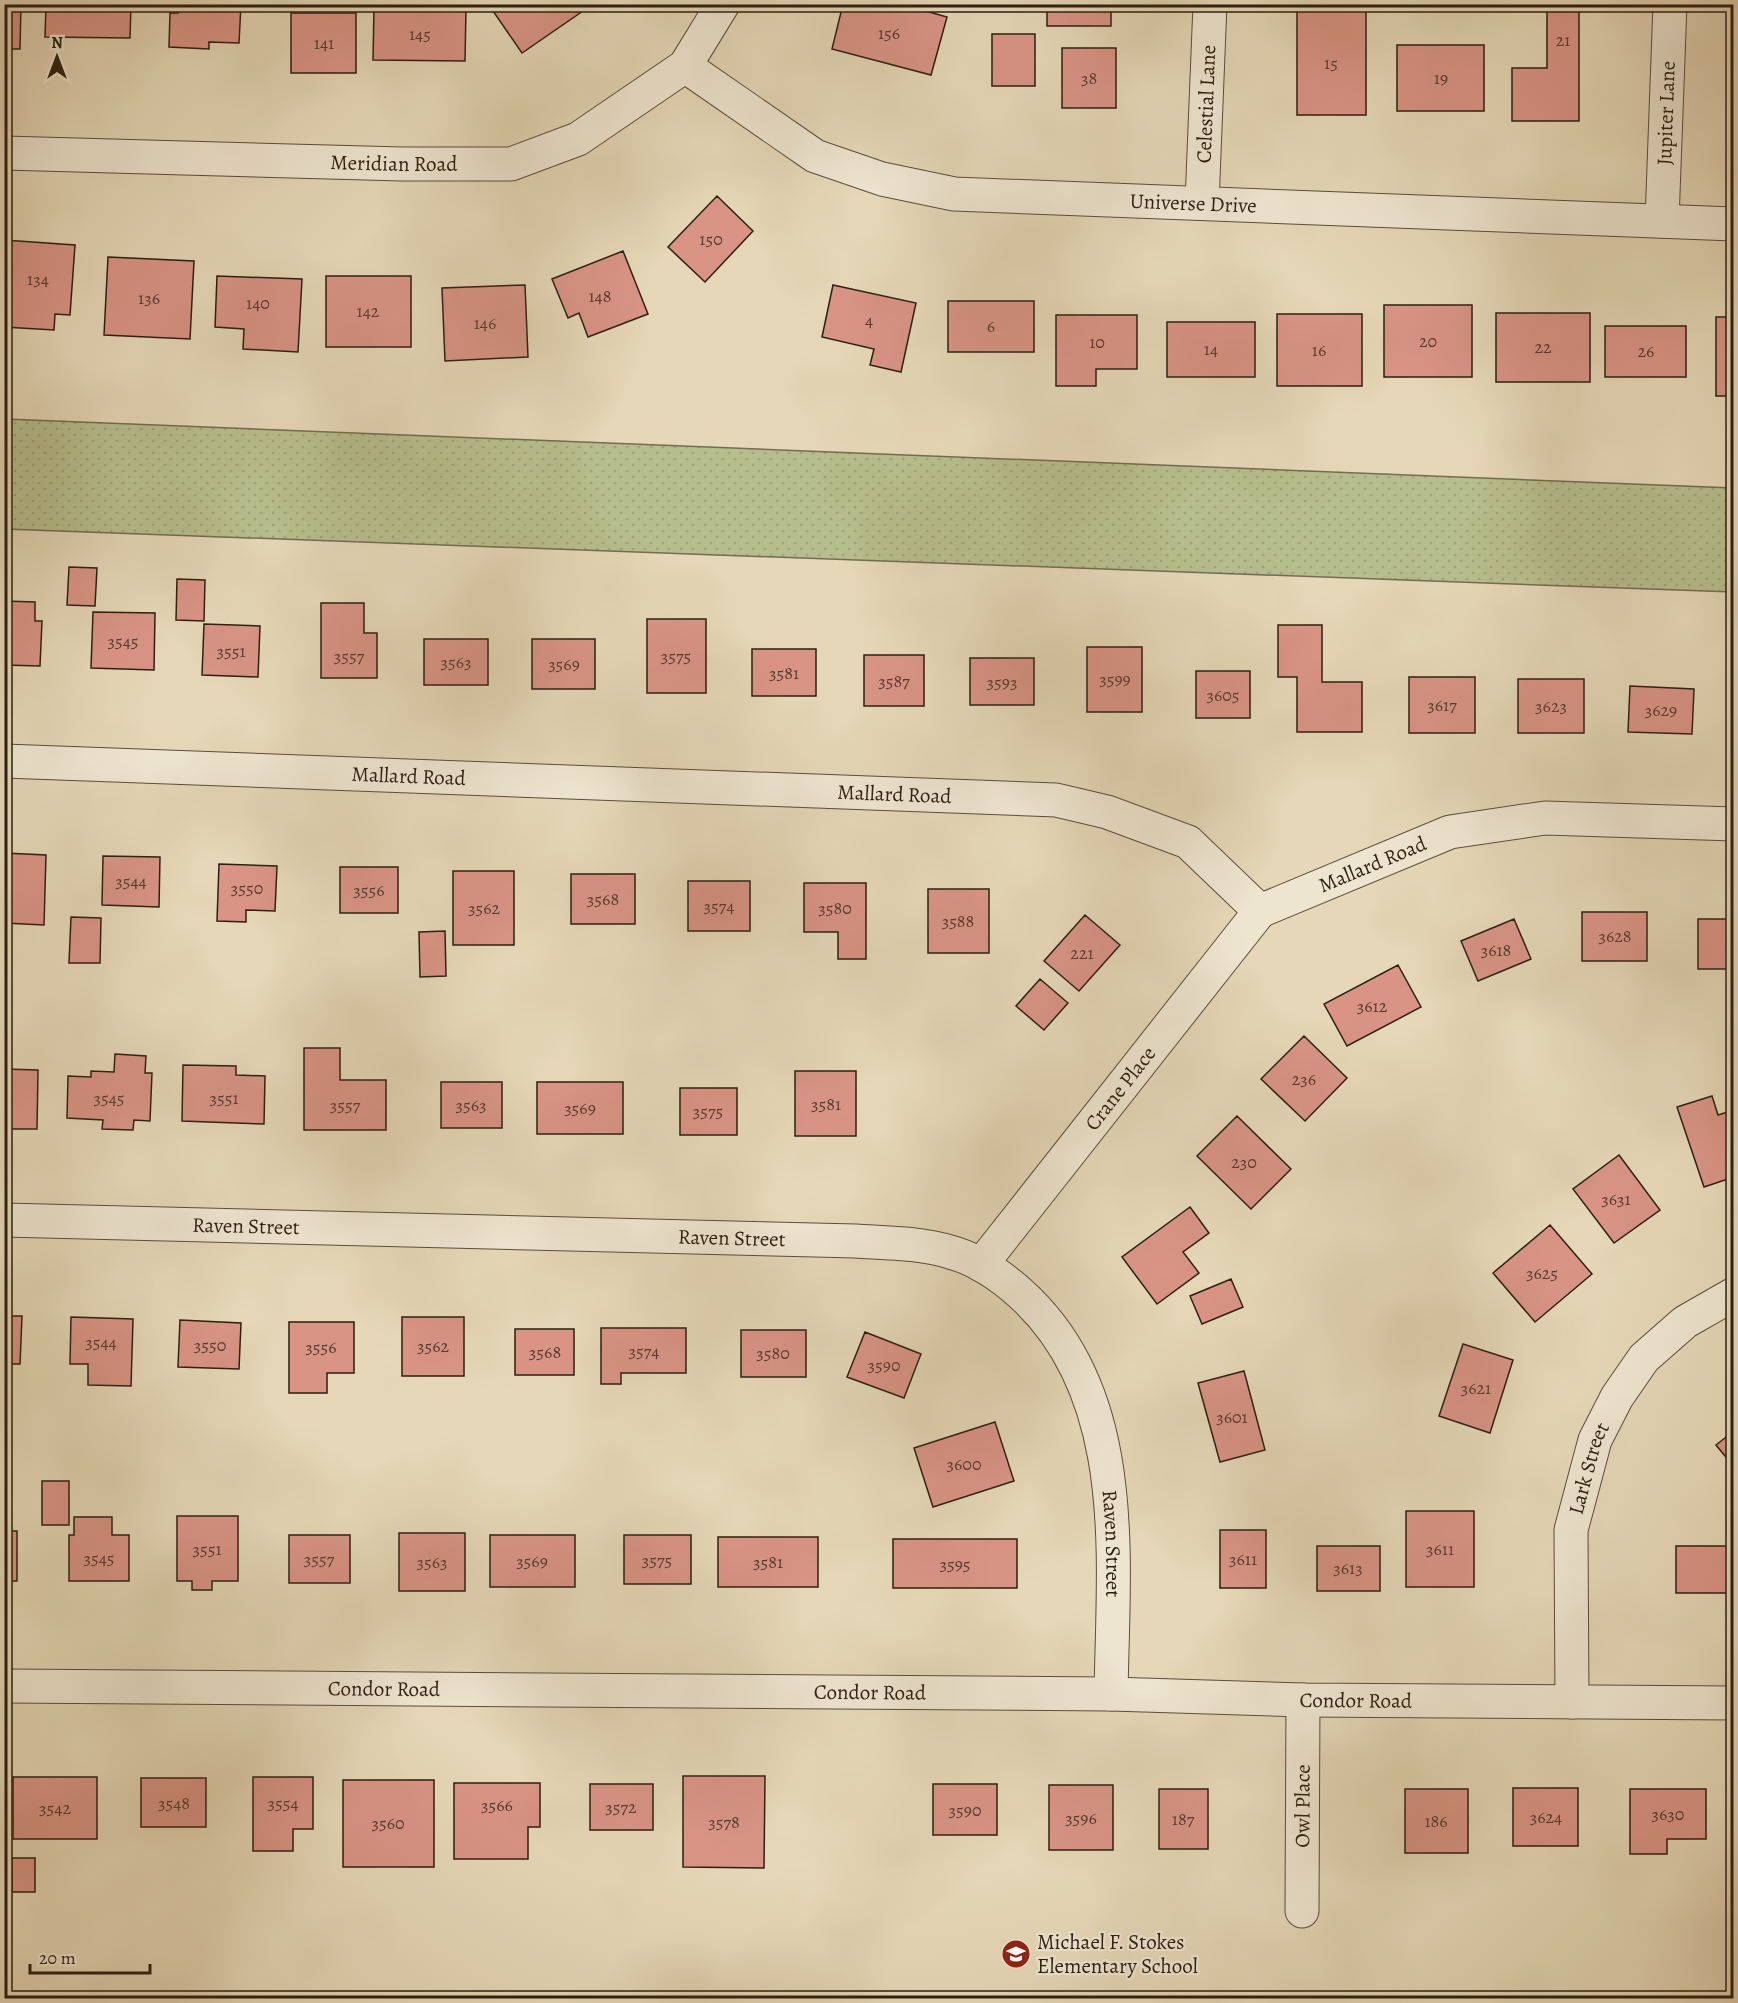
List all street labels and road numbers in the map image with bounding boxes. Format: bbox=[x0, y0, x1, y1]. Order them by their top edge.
street label: Celestial Lane bbox=[1190, 44, 1222, 164]
street label: Jupiter Lane bbox=[1650, 60, 1682, 166]
street label: Meridian Road bbox=[330, 148, 458, 178]
street label: Universe Drive bbox=[1129, 187, 1257, 220]
street label: Mallard Road bbox=[351, 760, 467, 792]
street label: Mallard Road bbox=[837, 778, 953, 810]
street label: Mallard Road bbox=[1314, 829, 1431, 899]
street label: Crane Place bbox=[1078, 1040, 1162, 1136]
street label: Raven Street bbox=[192, 1211, 300, 1241]
street label: Raven Street bbox=[678, 1223, 786, 1253]
street label: Lark Street bbox=[1562, 1417, 1616, 1518]
street label: Raven Street bbox=[1095, 1488, 1127, 1598]
street label: Condor Road bbox=[328, 1674, 441, 1703]
street label: Condor Road bbox=[814, 1678, 927, 1707]
street label: Condor Road bbox=[1300, 1686, 1413, 1715]
street label: Owl Place bbox=[1288, 1764, 1317, 1848]

